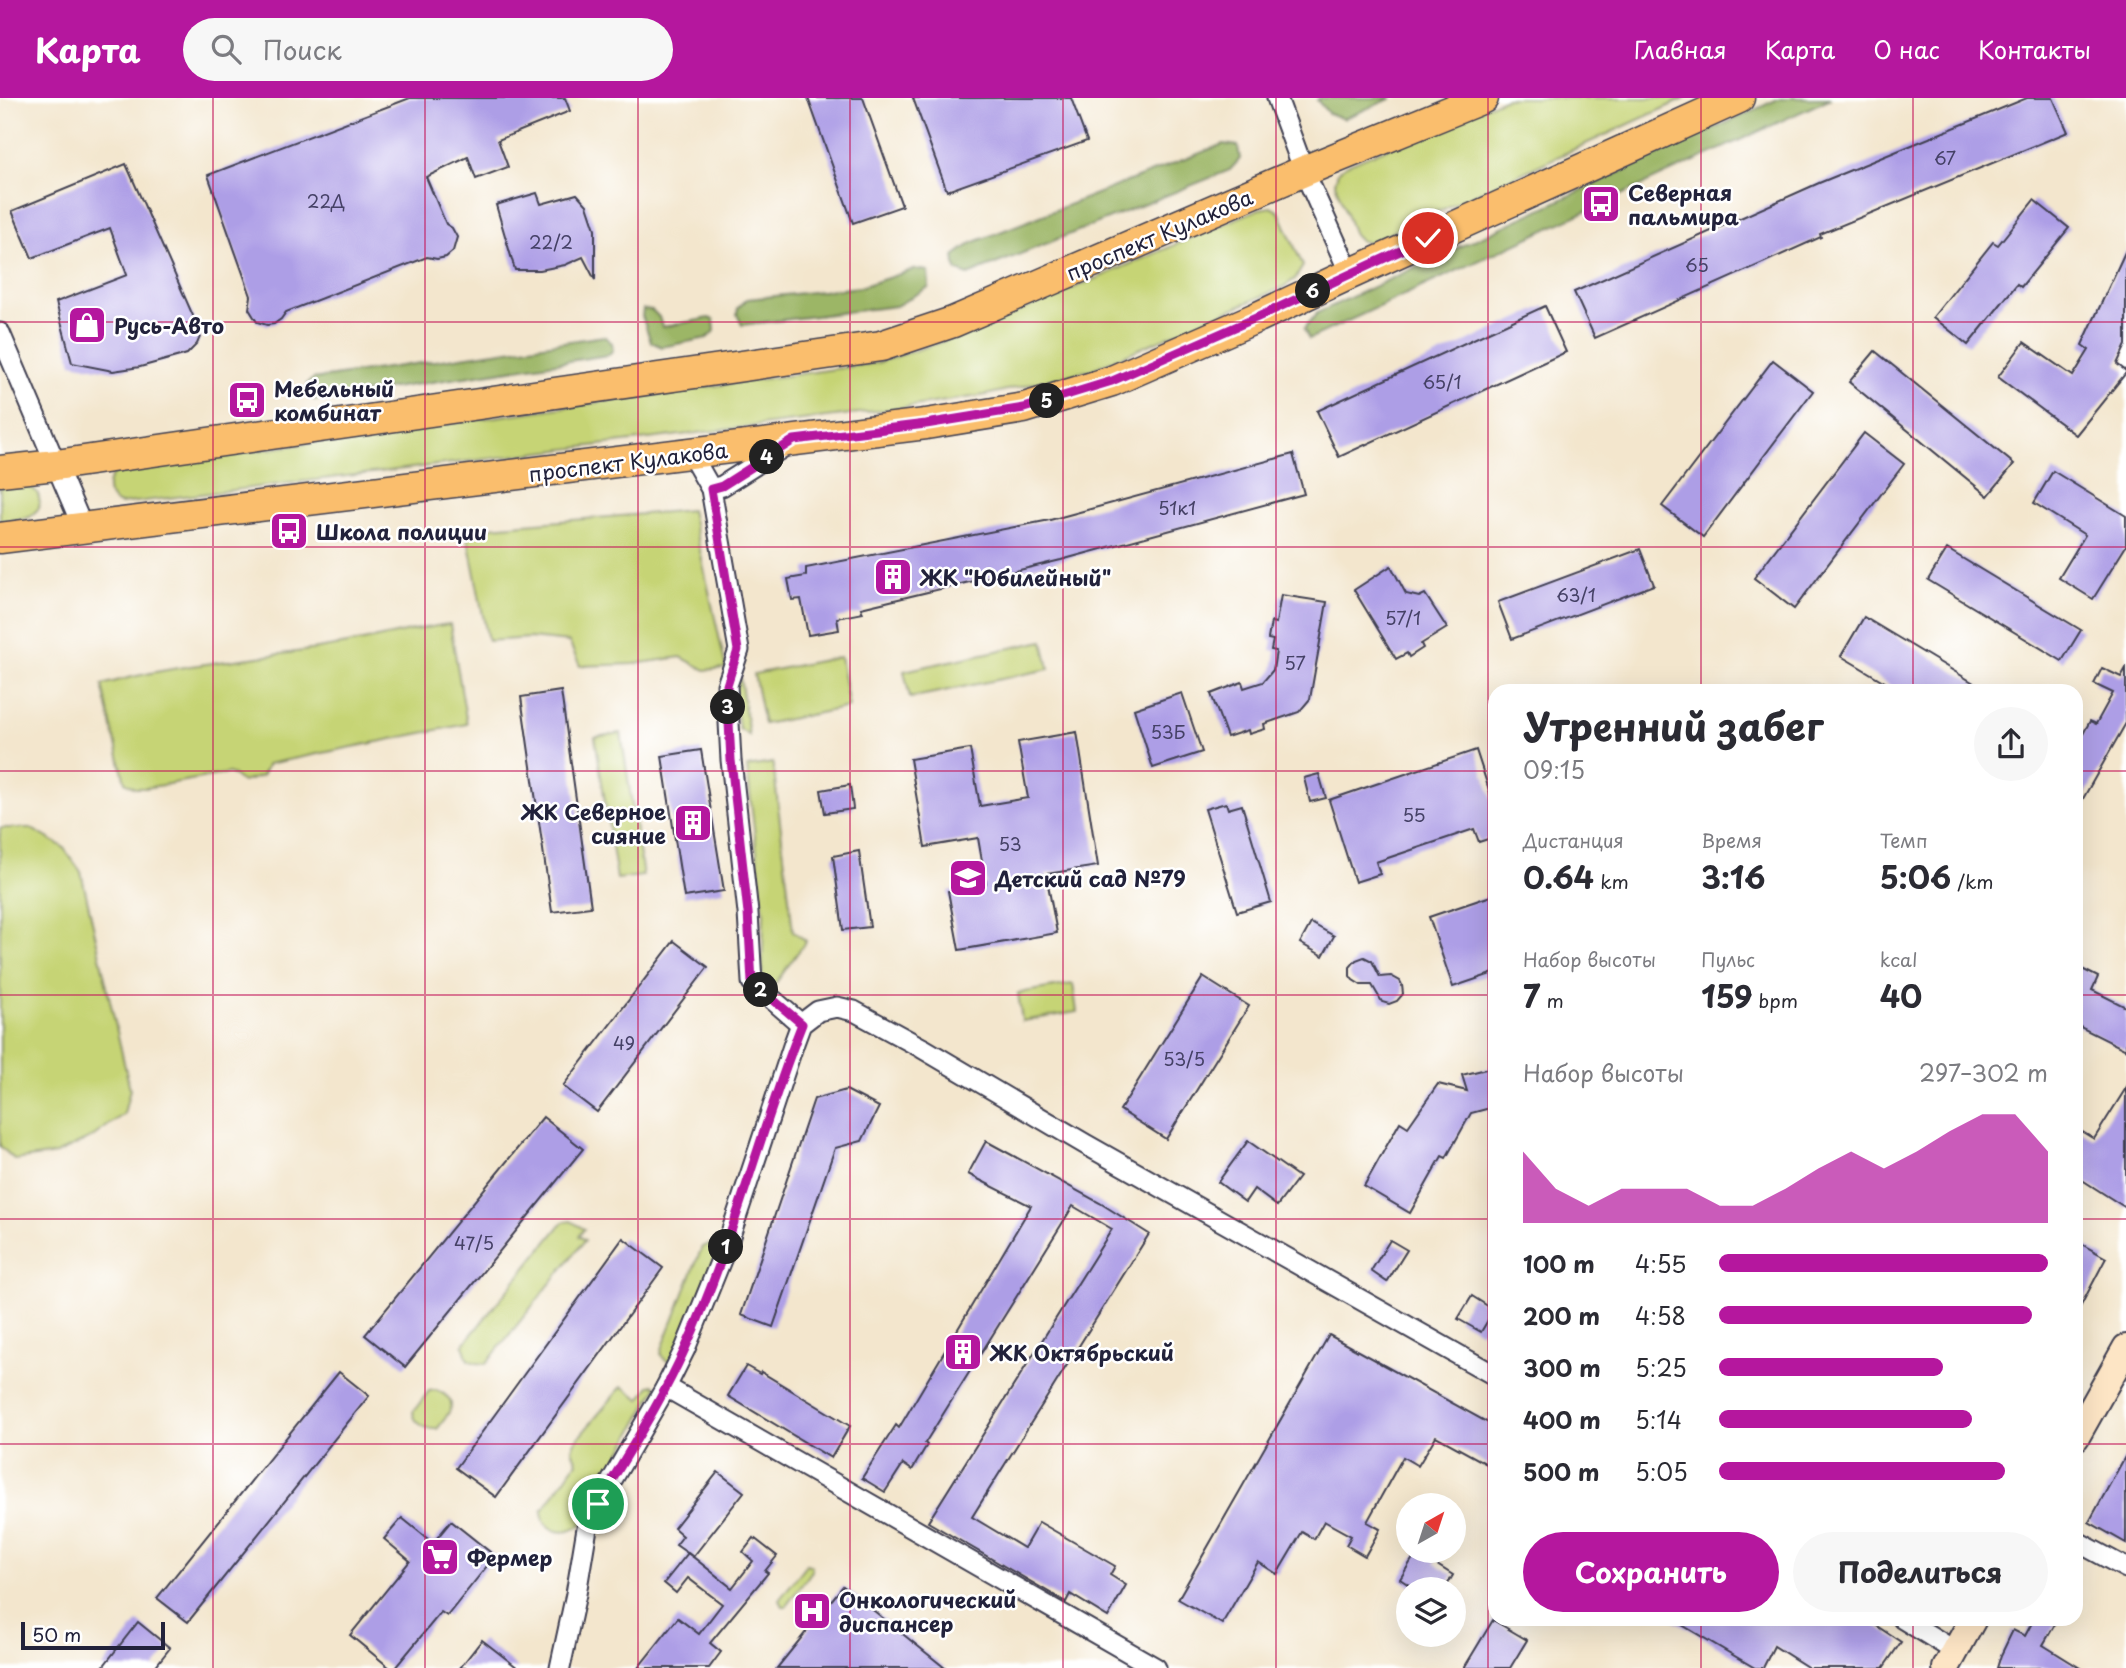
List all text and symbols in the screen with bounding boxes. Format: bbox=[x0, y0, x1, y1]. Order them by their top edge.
search box bbox=[183, 18, 673, 81]
text: Карта bbox=[35, 24, 141, 74]
icon: search bbox=[207, 30, 245, 68]
text: Поиск bbox=[263, 30, 342, 69]
text: Главная bbox=[1634, 31, 1727, 67]
text: Карта bbox=[1765, 31, 1835, 67]
text: О нас bbox=[1873, 31, 1940, 67]
text: Контакты bbox=[1978, 31, 2091, 67]
house number: 67 bbox=[1934, 144, 1956, 171]
place label: Северная пальмира bbox=[1628, 176, 1739, 232]
street label: проспект Кулакова bbox=[1061, 180, 1257, 288]
bus stop icon: Северная пальмира bbox=[1580, 183, 1622, 225]
house number: 22Д bbox=[307, 187, 345, 214]
pin bbox=[1398, 208, 1458, 268]
icon: check bbox=[1409, 219, 1447, 257]
house number: 22/2 bbox=[529, 228, 573, 255]
house number: 65 bbox=[1685, 251, 1709, 278]
pin: 6 bbox=[1296, 274, 1330, 308]
text: 6 bbox=[1306, 276, 1319, 304]
shop icon: Русь-Авто bbox=[66, 304, 108, 346]
place label: Русь-Авто bbox=[114, 309, 224, 341]
house number: 65/1 bbox=[1422, 368, 1462, 395]
place label: Мебельный комбинат bbox=[274, 372, 394, 428]
bus stop icon: Мебельный комбинат bbox=[226, 379, 268, 421]
pin: 5 bbox=[1030, 384, 1064, 418]
text: 5 bbox=[1040, 386, 1053, 414]
street label: проспект Кулакова bbox=[527, 433, 729, 489]
pin: 4 bbox=[750, 440, 784, 474]
text: 4 bbox=[760, 442, 773, 470]
house number: 51к1 bbox=[1158, 494, 1196, 521]
bus stop icon: Школа полиции bbox=[268, 510, 310, 552]
place label: Школа полиции bbox=[316, 515, 487, 547]
building icon: ЖК "Юбилейный" bbox=[872, 556, 914, 598]
place label: ЖК "Юбилейный" bbox=[919, 561, 1111, 593]
house number: 63/1 bbox=[1556, 581, 1596, 608]
house number: 57/1 bbox=[1385, 604, 1421, 631]
house number: 57 bbox=[1284, 649, 1306, 676]
pin: 3 bbox=[710, 690, 746, 724]
text: 3 bbox=[721, 692, 734, 720]
text: Утренний забег bbox=[1523, 697, 1823, 754]
button: share bbox=[1974, 707, 2048, 781]
house number: 53Б bbox=[1151, 718, 1185, 745]
text: 09:15 bbox=[1523, 752, 1585, 787]
place label: ЖК Северное сияние bbox=[520, 795, 666, 851]
house number: 55 bbox=[1402, 801, 1426, 828]
building icon: ЖК Северное сияние bbox=[672, 802, 714, 844]
text: Дистанция bbox=[1523, 826, 1624, 854]
text: Время bbox=[1701, 826, 1762, 854]
text: Темп bbox=[1880, 826, 1928, 854]
house number: 53 bbox=[998, 830, 1022, 857]
text: 0.64 bbox=[1523, 854, 1594, 899]
text: 3:16 bbox=[1701, 854, 1765, 899]
text: 5:06 bbox=[1880, 854, 1951, 899]
school or university icon: Детский сад №79 bbox=[947, 857, 989, 899]
place label: Детский сад №79 bbox=[994, 862, 1186, 894]
text: km bbox=[1594, 867, 1629, 895]
text: /km bbox=[1951, 867, 1994, 895]
text: Набор высоты bbox=[1523, 945, 1656, 973]
text: Пульс bbox=[1701, 945, 1755, 973]
text: kcal bbox=[1880, 945, 1918, 973]
pin: 2 bbox=[744, 972, 778, 1008]
text: 7 bbox=[1523, 973, 1540, 1018]
text: 159 bbox=[1701, 973, 1752, 1018]
text: 40 bbox=[1880, 973, 1922, 1018]
text: 2 bbox=[754, 975, 767, 1003]
text: m bbox=[1540, 986, 1564, 1014]
text: bpm bbox=[1752, 986, 1798, 1014]
house number: 49 bbox=[613, 1029, 635, 1056]
house number: 53/5 bbox=[1163, 1045, 1205, 1072]
text: Набор высоты bbox=[1523, 1055, 1684, 1090]
text: 297–302 m bbox=[1919, 1055, 2048, 1090]
house number: 47/5 bbox=[454, 1229, 494, 1256]
pin: 1 bbox=[708, 1230, 744, 1264]
text: 1 bbox=[721, 1232, 730, 1260]
text: 100 m bbox=[1523, 1246, 1595, 1281]
text: 4:55 bbox=[1635, 1246, 1686, 1281]
text: 200 m bbox=[1523, 1298, 1600, 1333]
text: 4:58 bbox=[1635, 1298, 1686, 1333]
building icon: ЖК Октябрьский bbox=[942, 1331, 984, 1373]
place label: ЖК Октябрьский bbox=[989, 1336, 1174, 1368]
text: 300 m bbox=[1523, 1350, 1601, 1385]
text: 5:25 bbox=[1635, 1350, 1687, 1385]
text: 400 m bbox=[1523, 1402, 1601, 1437]
text: 5:14 bbox=[1635, 1402, 1682, 1437]
text: 500 m bbox=[1523, 1454, 1600, 1489]
text: 5:05 bbox=[1635, 1454, 1688, 1489]
pin bbox=[568, 1474, 628, 1534]
icon: arrive bbox=[579, 1485, 617, 1523]
north arrow bbox=[1396, 1493, 1466, 1563]
map controls bbox=[1396, 1493, 1466, 1647]
button: Сохранить bbox=[1523, 1532, 1779, 1612]
button: Поделиться bbox=[1793, 1532, 2048, 1612]
supermarket icon: Фермер bbox=[419, 1536, 461, 1578]
place label: Фермер bbox=[467, 1541, 552, 1573]
button: layers bbox=[1396, 1577, 1466, 1647]
place label: Онкологический диспансер bbox=[839, 1583, 1016, 1639]
hospital icon: Онкологический диспансер bbox=[791, 1590, 833, 1632]
scale bar bbox=[21, 1619, 164, 1651]
text: 50 m bbox=[32, 1620, 81, 1648]

